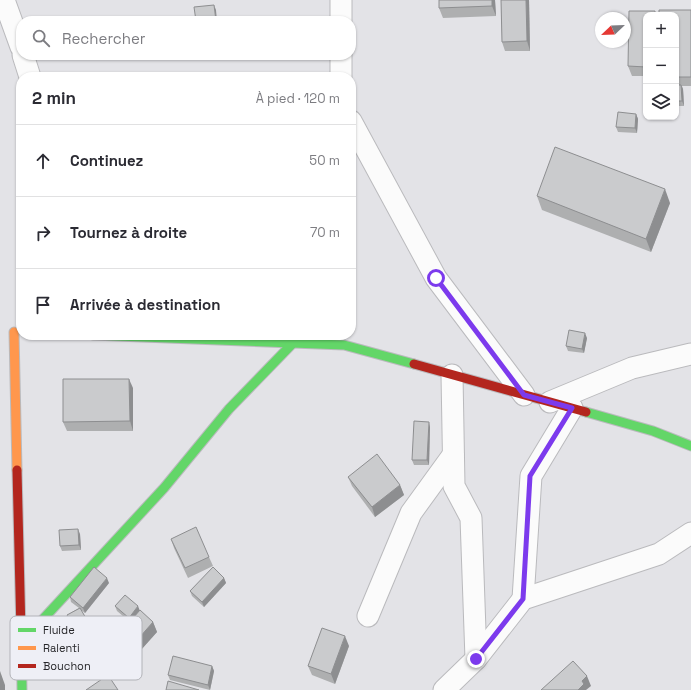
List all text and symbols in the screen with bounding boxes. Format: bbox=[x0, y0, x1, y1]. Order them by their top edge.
north arrow bbox=[595, 12, 631, 48]
map controls bbox=[643, 12, 679, 120]
button: + bbox=[643, 12, 679, 48]
search box bbox=[16, 16, 356, 60]
icon: search bbox=[30, 27, 52, 49]
text: Rechercher bbox=[62, 29, 145, 48]
button: − bbox=[643, 48, 679, 84]
button: layers bbox=[643, 84, 679, 120]
text: 2 min bbox=[32, 87, 76, 109]
text: À pied · 120 m bbox=[256, 90, 340, 107]
icon: ahead bbox=[32, 150, 54, 172]
text: Continuez bbox=[70, 151, 143, 170]
text: 50 m bbox=[309, 152, 340, 169]
icon: right bbox=[32, 222, 54, 244]
text: Tournez à droite bbox=[70, 223, 187, 242]
text: 70 m bbox=[310, 224, 340, 241]
route start bbox=[427, 269, 445, 287]
icon: arrive bbox=[32, 294, 54, 316]
text: Arrivée à destination bbox=[70, 295, 220, 314]
legend bbox=[10, 616, 142, 680]
text: Fluide bbox=[43, 623, 75, 637]
text: Ralenti bbox=[43, 641, 80, 655]
route end bbox=[467, 650, 485, 668]
text: Bouchon bbox=[43, 659, 91, 673]

